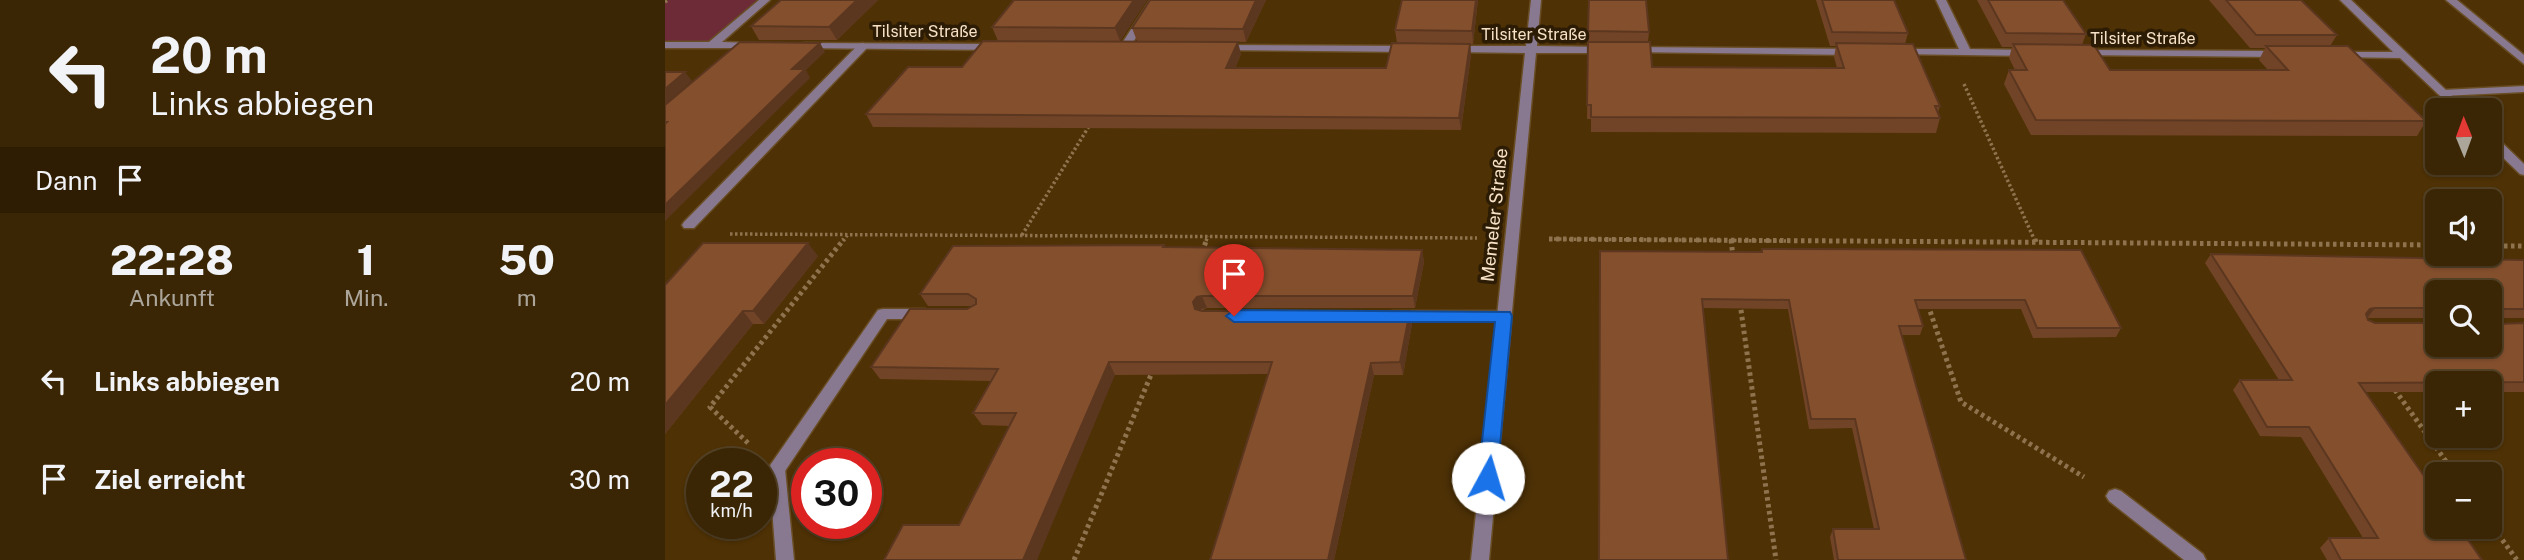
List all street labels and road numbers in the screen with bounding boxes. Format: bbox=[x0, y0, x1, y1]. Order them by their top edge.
street label: Tilsiter Straße bbox=[872, 22, 978, 41]
street label: Tilsiter Straße bbox=[1481, 25, 1587, 44]
street label: Tilsiter Straße bbox=[2090, 29, 2196, 48]
street label: Memeler Straße bbox=[1477, 147, 1511, 283]

